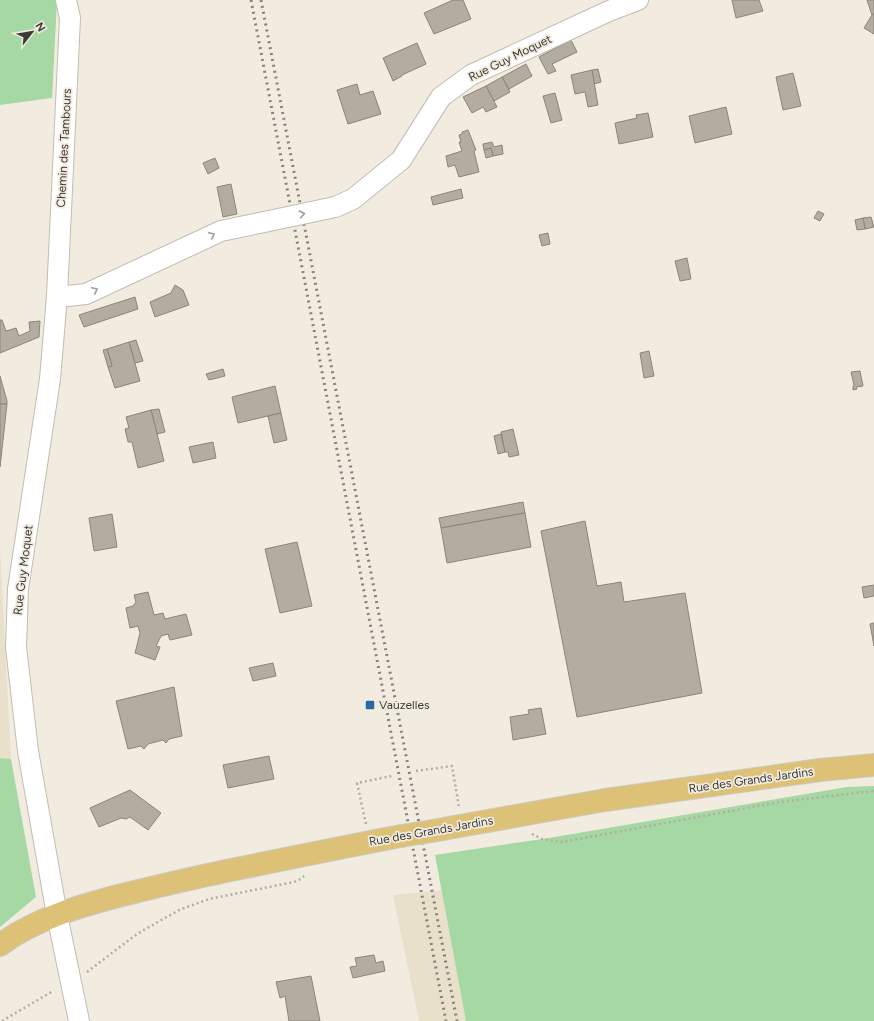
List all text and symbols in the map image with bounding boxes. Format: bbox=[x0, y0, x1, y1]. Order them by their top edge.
north arrow bbox=[12, 12, 52, 52]
text: N bbox=[32, 20, 48, 34]
street label: Rue Guy Moquet bbox=[466, 32, 554, 84]
street label: Chemin des Tambours bbox=[54, 88, 74, 208]
one-way arrow bbox=[299, 210, 305, 218]
one-way arrow bbox=[208, 232, 216, 240]
one-way arrow bbox=[90, 287, 98, 295]
street label: Rue Guy Moquet bbox=[11, 524, 36, 616]
place label: Vauzelles bbox=[379, 698, 430, 712]
marker: Vauzelles bbox=[364, 699, 376, 711]
street label: Rue des Grands Jardins bbox=[688, 764, 815, 796]
street label: Rue des Grands Jardins bbox=[368, 813, 495, 849]

